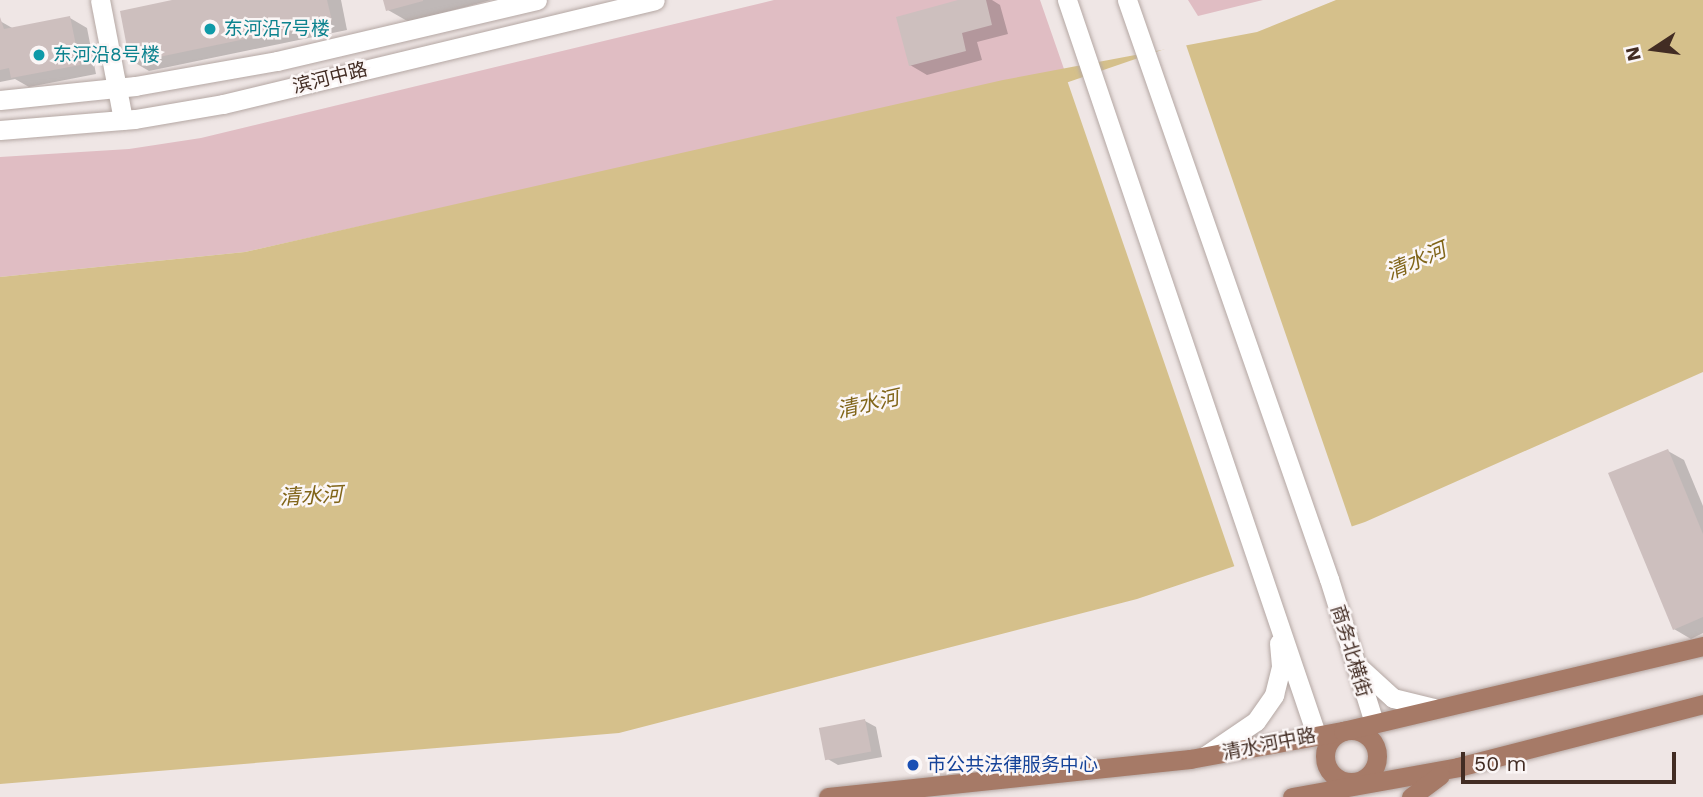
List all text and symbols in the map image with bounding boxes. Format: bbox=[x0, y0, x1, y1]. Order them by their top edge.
north arrow bbox=[1619, 14, 1689, 84]
place label: 东河沿7号楼 bbox=[224, 18, 330, 40]
marker: 东河沿7号楼 bbox=[202, 21, 218, 37]
place label: 东河沿8号楼 bbox=[53, 44, 160, 66]
text: N bbox=[1620, 44, 1646, 63]
marker: 东河沿8号楼 bbox=[31, 47, 47, 63]
street label: 滨河中路 bbox=[290, 58, 370, 98]
water label: 清水河 bbox=[1382, 237, 1450, 285]
water label: 清水河 bbox=[834, 385, 902, 423]
water label: 清水河 bbox=[279, 482, 343, 510]
street label: 商务北横街 bbox=[1326, 602, 1376, 700]
street label: 清水河中路 bbox=[1220, 724, 1318, 764]
scale bar bbox=[1465, 738, 1680, 782]
text: 50 m bbox=[1474, 751, 1526, 776]
place label: 市公共法律服务中心 bbox=[927, 754, 1098, 776]
marker: 市公共法律服务中心 bbox=[905, 757, 921, 773]

